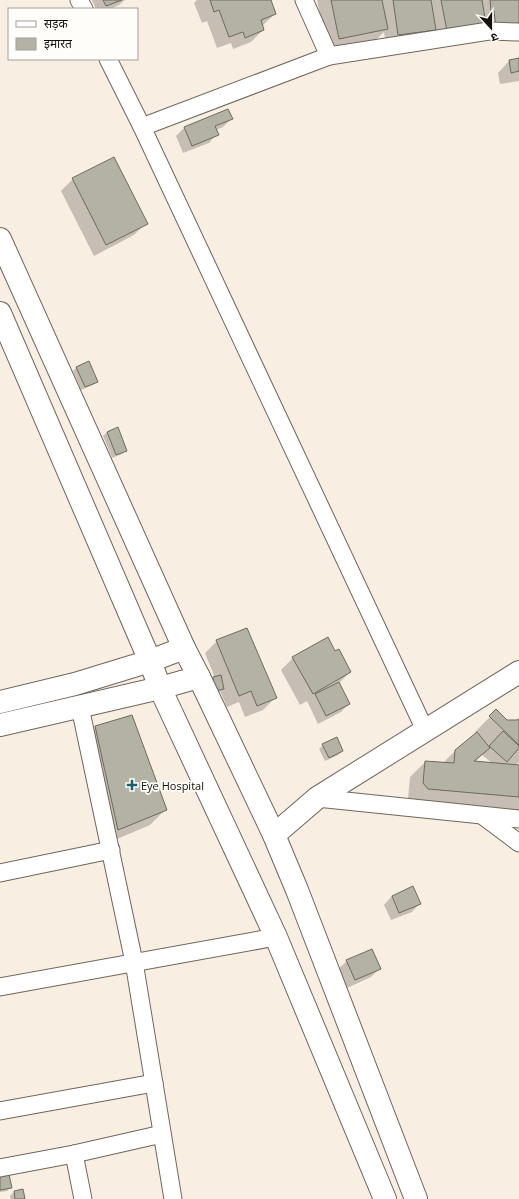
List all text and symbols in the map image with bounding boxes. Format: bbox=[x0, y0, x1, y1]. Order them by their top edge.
legend bbox=[8, 8, 138, 60]
north arrow bbox=[471, 8, 511, 48]
text: सड़क bbox=[44, 15, 69, 32]
text: उ bbox=[489, 30, 500, 46]
text: इमारत bbox=[44, 35, 73, 52]
place label: Eye Hospital bbox=[141, 778, 204, 793]
marker: Eye Hospital bbox=[126, 779, 138, 791]

